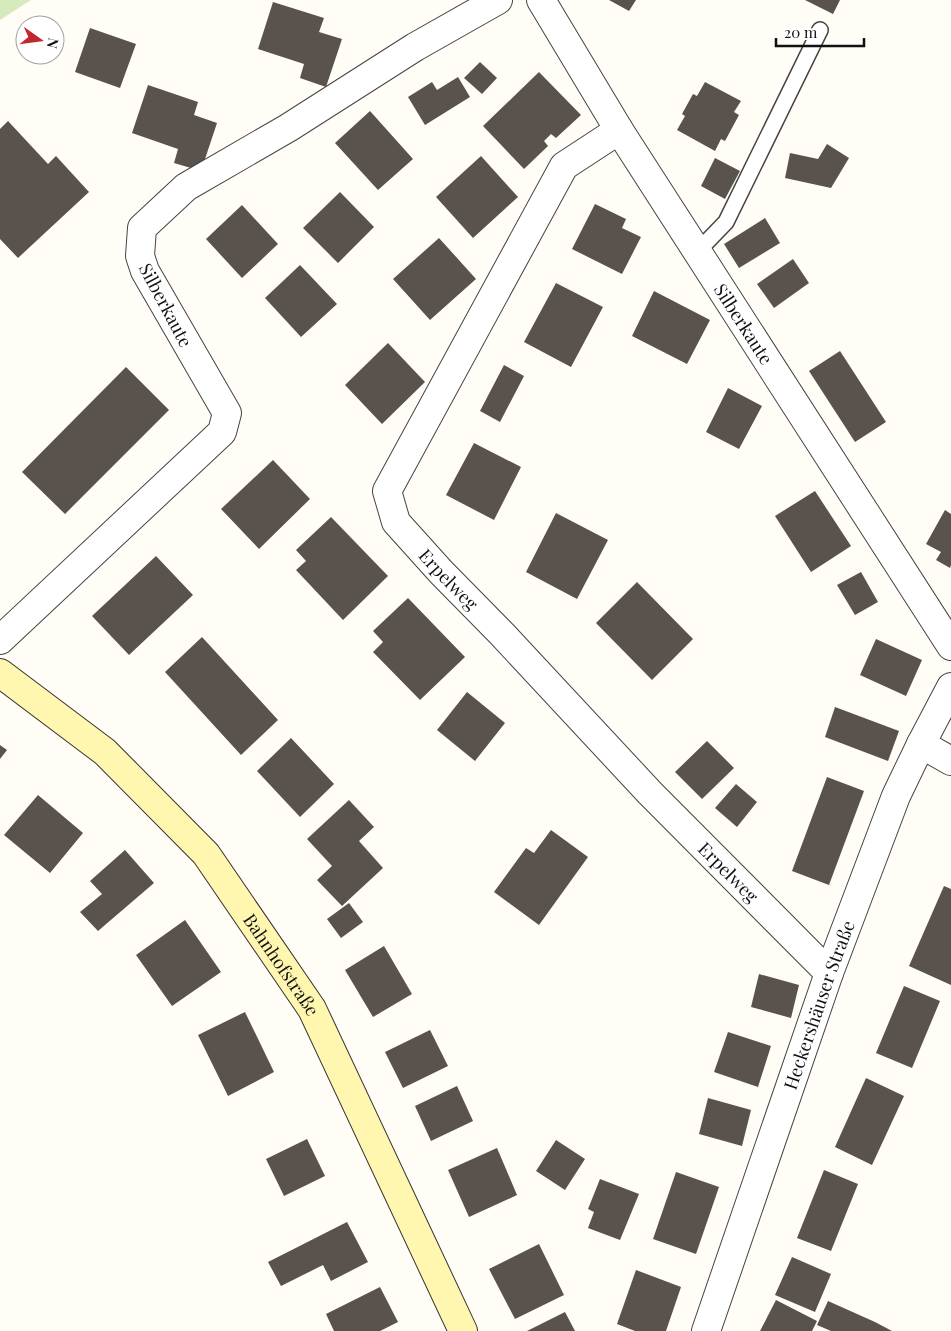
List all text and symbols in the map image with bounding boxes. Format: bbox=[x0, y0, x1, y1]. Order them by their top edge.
north arrow bbox=[15, 15, 65, 65]
scale bar bbox=[776, 15, 864, 47]
text: 20 m bbox=[784, 22, 818, 42]
text: N bbox=[43, 36, 64, 50]
street label: Silberkaute bbox=[134, 259, 198, 351]
street label: Silberkaute bbox=[709, 279, 779, 369]
street label: Erpelweg bbox=[414, 544, 484, 615]
street label: Erpelweg bbox=[693, 837, 764, 908]
street label: Bahnhofstraße bbox=[238, 909, 325, 1019]
street label: Heckershäuser Straße bbox=[778, 917, 860, 1093]

